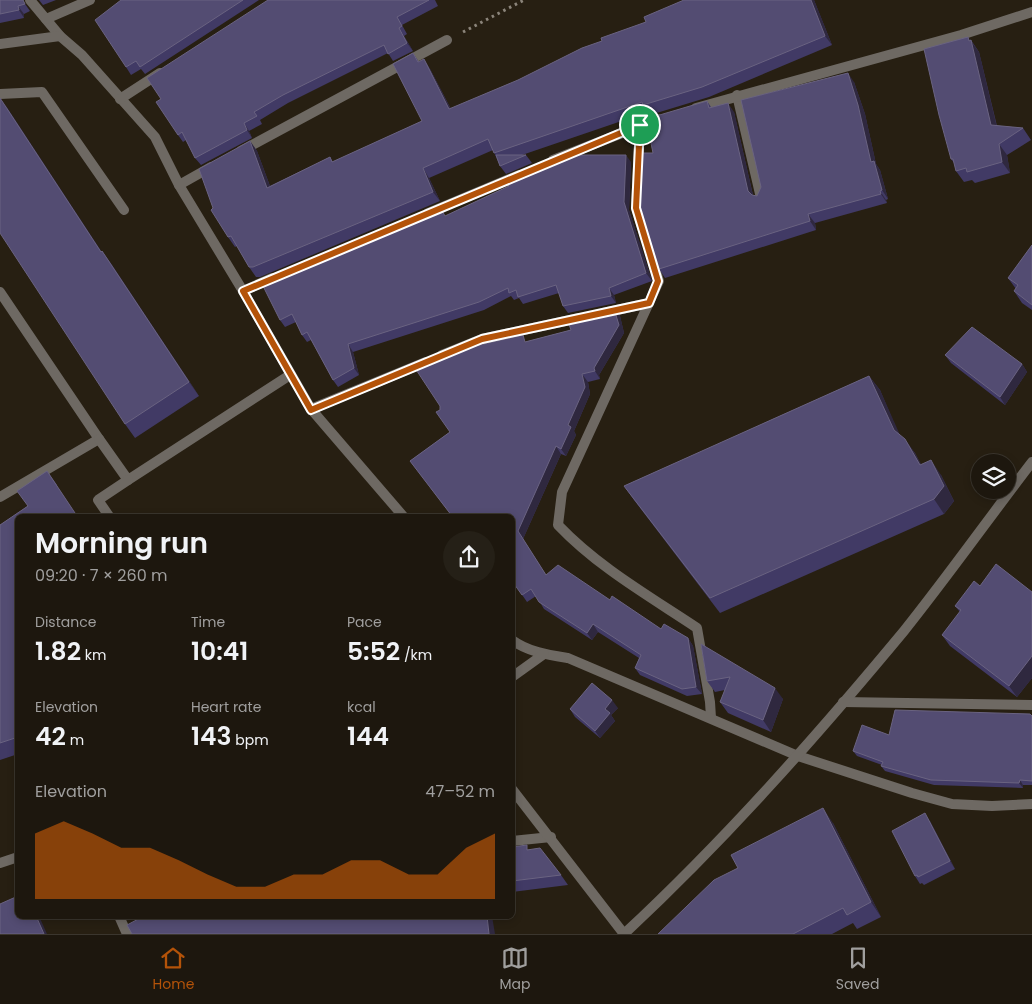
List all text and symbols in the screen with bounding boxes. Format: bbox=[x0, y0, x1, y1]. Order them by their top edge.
pin bbox=[619, 104, 661, 146]
icon: arrive bbox=[626, 111, 654, 139]
map controls bbox=[971, 454, 1016, 499]
button: layers bbox=[971, 454, 1016, 499]
text: Morning run bbox=[35, 524, 208, 563]
button: share bbox=[443, 531, 495, 583]
text: 09:20 · 7 × 260 m bbox=[35, 564, 167, 587]
text: Distance bbox=[35, 612, 96, 632]
text: Time bbox=[191, 612, 225, 632]
text: Pace bbox=[347, 612, 382, 632]
text: 1.82 bbox=[35, 634, 81, 669]
text: 10:41 bbox=[191, 634, 248, 669]
text: 5:52 bbox=[347, 634, 400, 669]
text: km bbox=[81, 645, 106, 665]
text: /km bbox=[400, 645, 432, 665]
text: Elevation bbox=[35, 697, 98, 717]
text: Heart rate bbox=[191, 697, 261, 717]
text: kcal bbox=[347, 697, 376, 717]
text: 42 bbox=[35, 719, 66, 754]
text: 143 bbox=[191, 719, 232, 754]
text: 144 bbox=[347, 719, 389, 754]
text: m bbox=[66, 730, 84, 750]
text: bpm bbox=[232, 730, 269, 750]
text: Elevation bbox=[35, 780, 107, 803]
text: 47–52 m bbox=[425, 780, 495, 803]
tab: Home bbox=[153, 944, 194, 995]
tab: Map bbox=[500, 944, 531, 995]
tab: Saved bbox=[836, 944, 879, 995]

